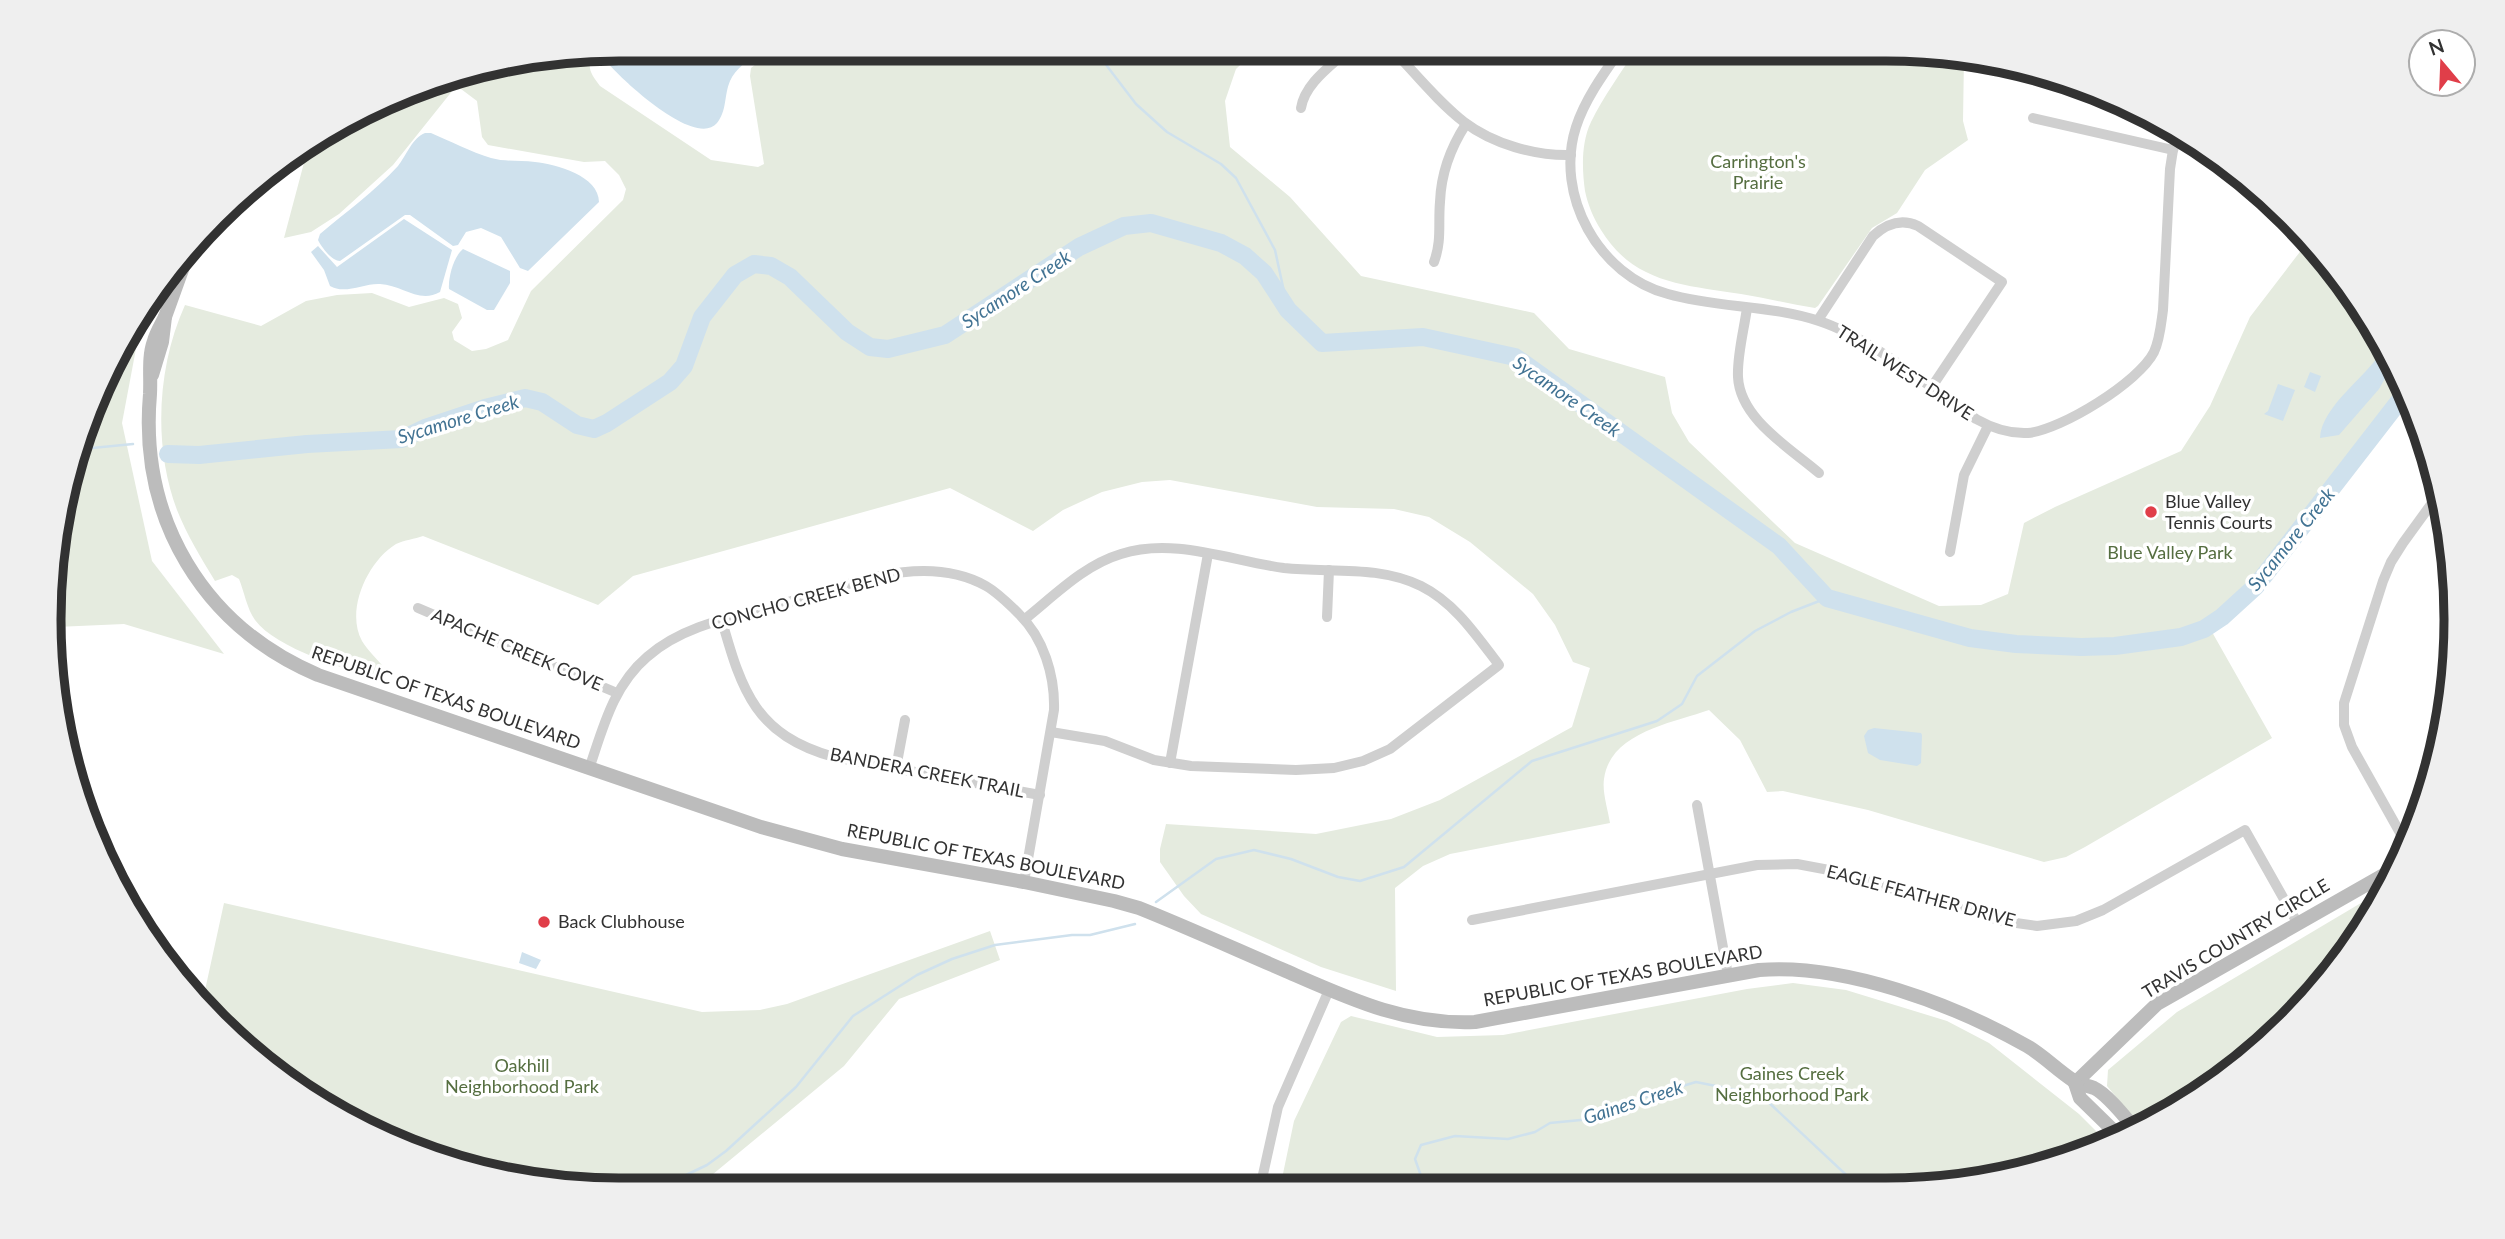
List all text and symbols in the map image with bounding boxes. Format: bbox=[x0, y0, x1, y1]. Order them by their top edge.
north arrow bbox=[2407, 28, 2477, 98]
text: N bbox=[2426, 33, 2447, 60]
park label: Carrington's Prairie bbox=[1710, 150, 1806, 193]
water label: Sycamore Creek bbox=[957, 244, 1076, 332]
street label: TRAIL WEST DRIVE bbox=[1833, 320, 1978, 424]
water label: Sycamore Creek bbox=[1509, 350, 1626, 442]
water label: Sycamore Creek bbox=[394, 389, 522, 448]
water label: Sycamore Creek bbox=[2242, 482, 2340, 595]
place label: Blue Valley Tennis Courts bbox=[2165, 490, 2273, 533]
marker: Blue Valley Tennis Courts bbox=[2143, 504, 2159, 520]
park label: Blue Valley Park bbox=[2107, 541, 2234, 563]
street label: CONCHO CREEK BEND bbox=[709, 562, 903, 634]
street label: APACHE CREEK COVE bbox=[429, 603, 606, 695]
street label: REPUBLIC OF TEXAS BOULEVARD bbox=[309, 641, 584, 754]
street label: BANDERA CREEK TRAIL bbox=[828, 742, 1026, 802]
street label: REPUBLIC OF TEXAS BOULEVARD bbox=[845, 818, 1127, 894]
street label: EAGLE FEATHER DRIVE bbox=[1825, 859, 2018, 931]
street label: TRAVIS COUNTRY CIRCLE bbox=[2138, 874, 2333, 1003]
place label: Back Clubhouse bbox=[558, 910, 685, 932]
marker: Back Clubhouse bbox=[536, 914, 552, 930]
street label: REPUBLIC OF TEXAS BOULEVARD bbox=[1482, 940, 1764, 1010]
park label: Oakhill Neighborhood Park bbox=[445, 1054, 600, 1097]
park label: Gaines Creek Neighborhood Park bbox=[1715, 1062, 1870, 1105]
water label: Gaines Creek bbox=[1580, 1074, 1686, 1128]

